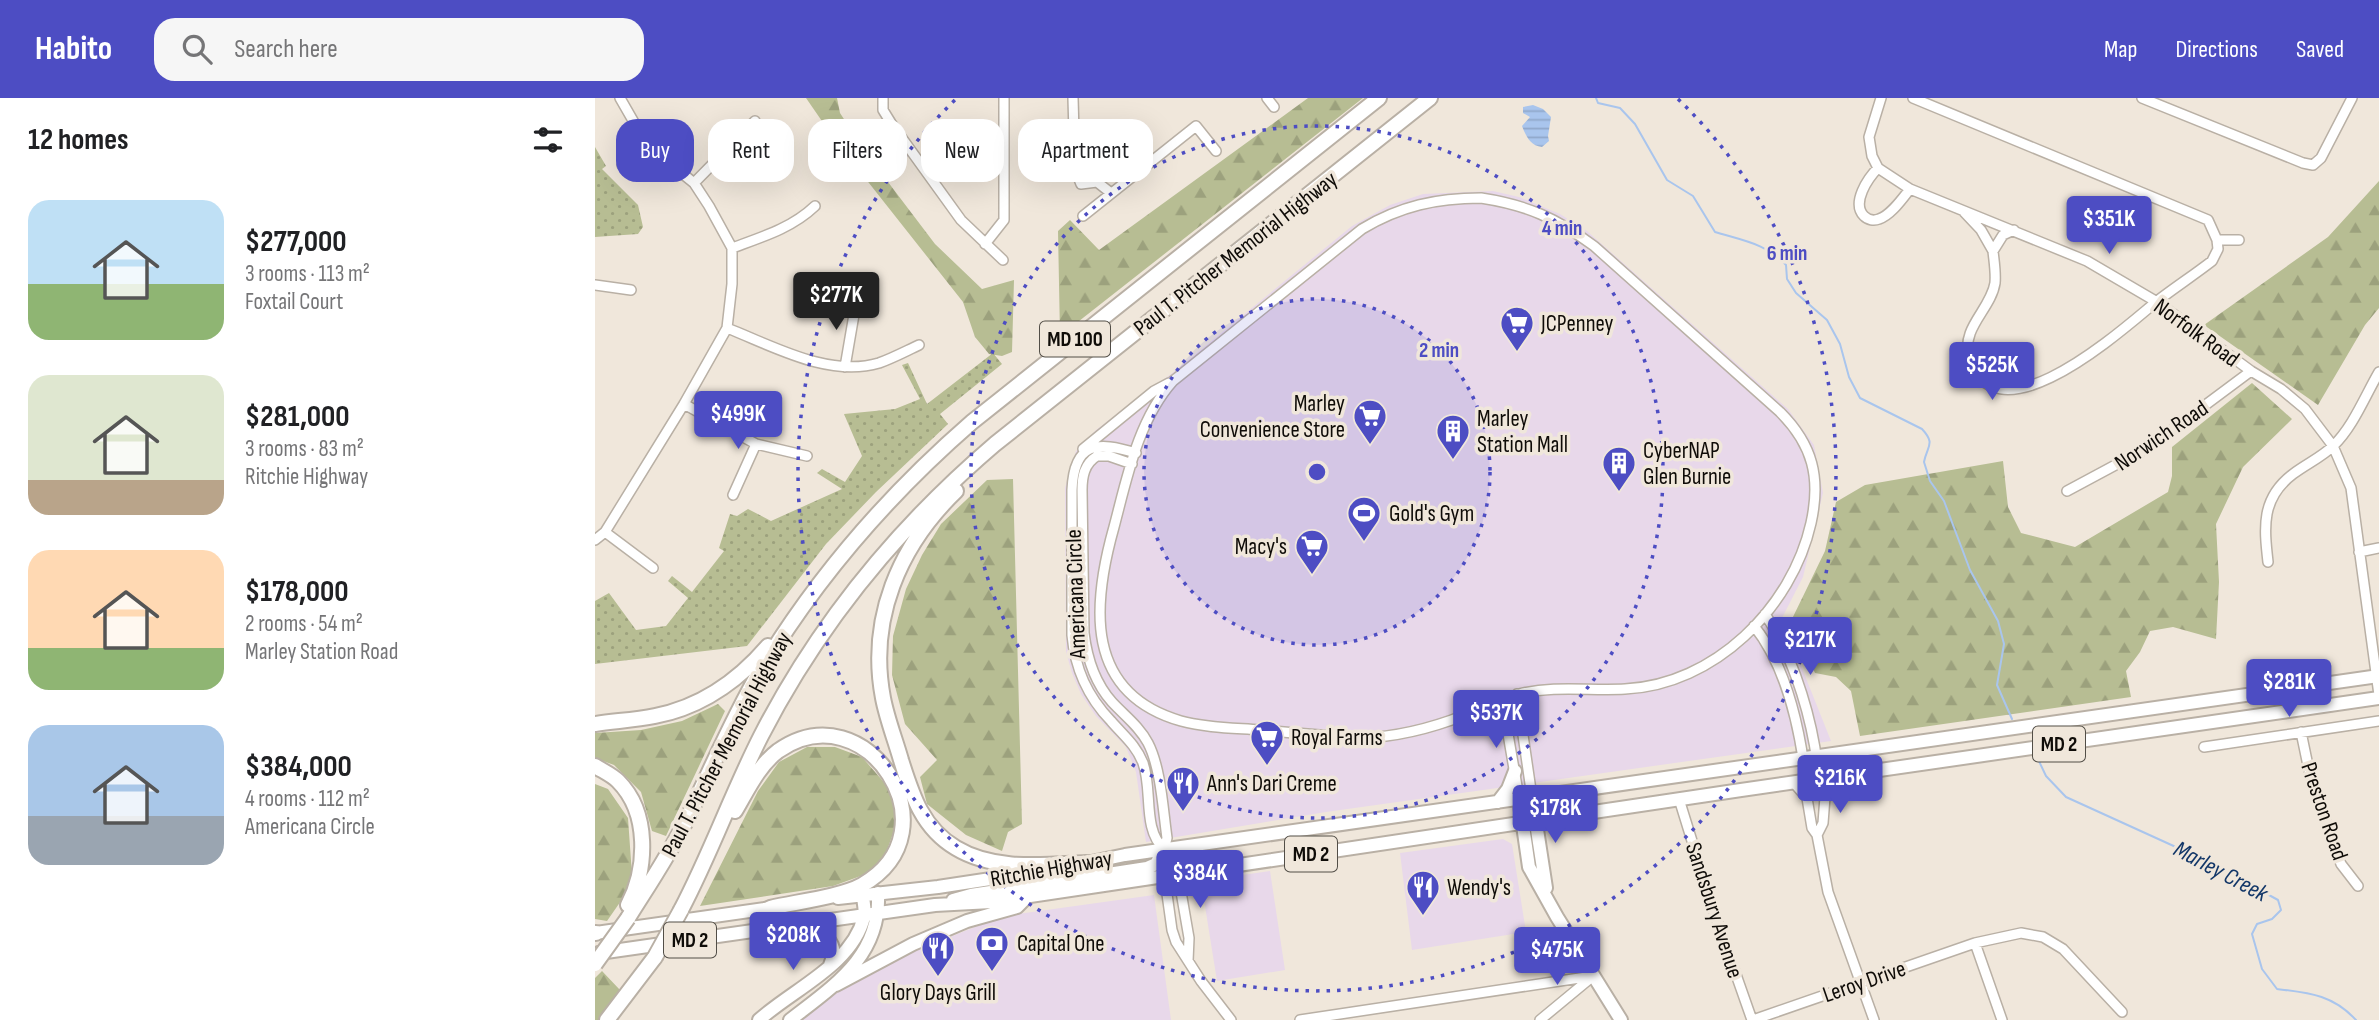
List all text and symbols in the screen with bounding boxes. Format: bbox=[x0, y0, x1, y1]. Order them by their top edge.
search box bbox=[154, 18, 644, 81]
text: Habito bbox=[35, 29, 112, 69]
icon: search bbox=[178, 30, 216, 68]
text: Search here bbox=[234, 34, 338, 65]
text: Map bbox=[2104, 35, 2137, 64]
text: Directions bbox=[2175, 35, 2258, 64]
text: Saved bbox=[2296, 35, 2344, 64]
chip: Buy bbox=[616, 119, 694, 182]
chip: Rent bbox=[708, 119, 794, 182]
chip: Filters bbox=[808, 119, 907, 182]
chip: New bbox=[921, 119, 1004, 182]
chip: Apartment bbox=[1018, 119, 1153, 182]
icon: filters bbox=[529, 121, 567, 159]
text: 12 homes bbox=[28, 122, 129, 158]
street label: Paul T. Pitcher Memorial Highway bbox=[1128, 166, 1343, 342]
pin: $351K bbox=[2060, 197, 2158, 256]
text: $351K bbox=[2083, 205, 2135, 233]
text: 4 min bbox=[1542, 216, 1582, 241]
text: $277,000 bbox=[245, 224, 346, 260]
icon: home bbox=[84, 228, 168, 312]
text: 6 min bbox=[1767, 241, 1807, 266]
text: 3 rooms · 113 m² bbox=[245, 260, 370, 288]
pin: $277K bbox=[787, 272, 885, 332]
text: $277K bbox=[809, 281, 863, 309]
text: Foxtail Court bbox=[245, 288, 343, 316]
street label: Norfolk Road bbox=[2148, 292, 2245, 373]
supermarket icon: JCPenney bbox=[1498, 304, 1536, 353]
place label: JCPenney bbox=[1540, 310, 1614, 338]
road number: MD 100 bbox=[1040, 322, 1110, 356]
text: 2 min bbox=[1419, 338, 1459, 363]
pin: $525K bbox=[1943, 342, 2041, 402]
text: $525K bbox=[1965, 351, 2019, 379]
place label: Marley Convenience Store bbox=[1200, 390, 1345, 444]
pin: $499K bbox=[689, 392, 787, 451]
street label: Norwich Road bbox=[2110, 394, 2214, 477]
supermarket icon: Marley Convenience Store bbox=[1351, 397, 1389, 446]
text: $281,000 bbox=[245, 399, 350, 435]
text: $499K bbox=[710, 400, 766, 428]
icon: home bbox=[84, 403, 168, 487]
place label: Marley Station Mall bbox=[1477, 405, 1568, 459]
building icon: Marley Station Mall bbox=[1434, 412, 1472, 461]
text: 3 rooms · 83 m² bbox=[245, 435, 364, 463]
place label: CyberNAP Glen Burnie bbox=[1643, 437, 1731, 491]
building icon: CyberNAP Glen Burnie bbox=[1600, 444, 1638, 493]
centre of rings bbox=[1305, 460, 1329, 484]
text: Ritchie Highway bbox=[245, 463, 368, 491]
sports icon: Gold's Gym bbox=[1345, 494, 1383, 543]
place label: Gold's Gym bbox=[1389, 500, 1474, 528]
supermarket icon: Macy's bbox=[1293, 527, 1331, 576]
street label: Americana Circle bbox=[1060, 529, 1092, 660]
place label: Macy's bbox=[1235, 533, 1287, 561]
text: $178,000 bbox=[245, 574, 349, 610]
icon: home bbox=[84, 578, 168, 662]
text: 2 rooms · 54 m² bbox=[245, 610, 363, 638]
pin: $217K bbox=[1761, 618, 1859, 677]
text: $217K bbox=[1784, 626, 1836, 654]
street label: Paul T. Pitcher Memorial Highway bbox=[656, 627, 798, 862]
text: Marley Station Road bbox=[245, 638, 398, 666]
pin: $281K bbox=[2240, 660, 2338, 719]
text: $281K bbox=[2262, 668, 2316, 696]
pin: $537K bbox=[1447, 690, 1545, 750]
text: $537K bbox=[1469, 699, 1523, 727]
supermarket icon: Royal Farms bbox=[1248, 718, 1286, 767]
place label: Royal Farms bbox=[1291, 724, 1383, 752]
road number: MD 2 bbox=[2033, 726, 2085, 762]
text: $384,000 bbox=[245, 749, 352, 785]
icon: home bbox=[84, 753, 168, 837]
pin: $216K bbox=[1791, 756, 1889, 815]
street label: Preston Road bbox=[2294, 759, 2354, 864]
restaurant icon: Ann's Dari Creme bbox=[1164, 764, 1202, 813]
text: $216K bbox=[1813, 764, 1867, 792]
place label: Ann's Dari Creme bbox=[1206, 770, 1337, 798]
text: 4 rooms · 112 m² bbox=[245, 785, 370, 813]
pin: $178K bbox=[1506, 786, 1604, 845]
text: $178K bbox=[1529, 794, 1581, 822]
text: Americana Circle bbox=[245, 813, 375, 841]
water label: Marley Creek bbox=[2169, 835, 2274, 909]
road number: MD 2 bbox=[1285, 836, 1337, 872]
street label: Sandsbury Avenue bbox=[1679, 839, 1749, 982]
street label: Ritchie Highway bbox=[988, 844, 1114, 893]
pin: $384K bbox=[1151, 850, 1249, 910]
text: $384K bbox=[1172, 859, 1228, 887]
restaurant icon: Wendy's bbox=[1404, 868, 1442, 917]
place label: Wendy's bbox=[1447, 874, 1511, 902]
pin: $208K bbox=[744, 912, 842, 972]
text: $208K bbox=[766, 921, 820, 949]
road number: MD 2 bbox=[664, 922, 716, 958]
bank icon: Capital One bbox=[973, 924, 1011, 973]
pin: $475K bbox=[1508, 928, 1606, 987]
restaurant icon: Glory Days Grill bbox=[919, 929, 957, 978]
place label: Capital One bbox=[1017, 930, 1105, 958]
text: $475K bbox=[1530, 936, 1584, 964]
street label: Leroy Drive bbox=[1819, 955, 1909, 1009]
place label: Glory Days Grill bbox=[880, 979, 996, 1007]

